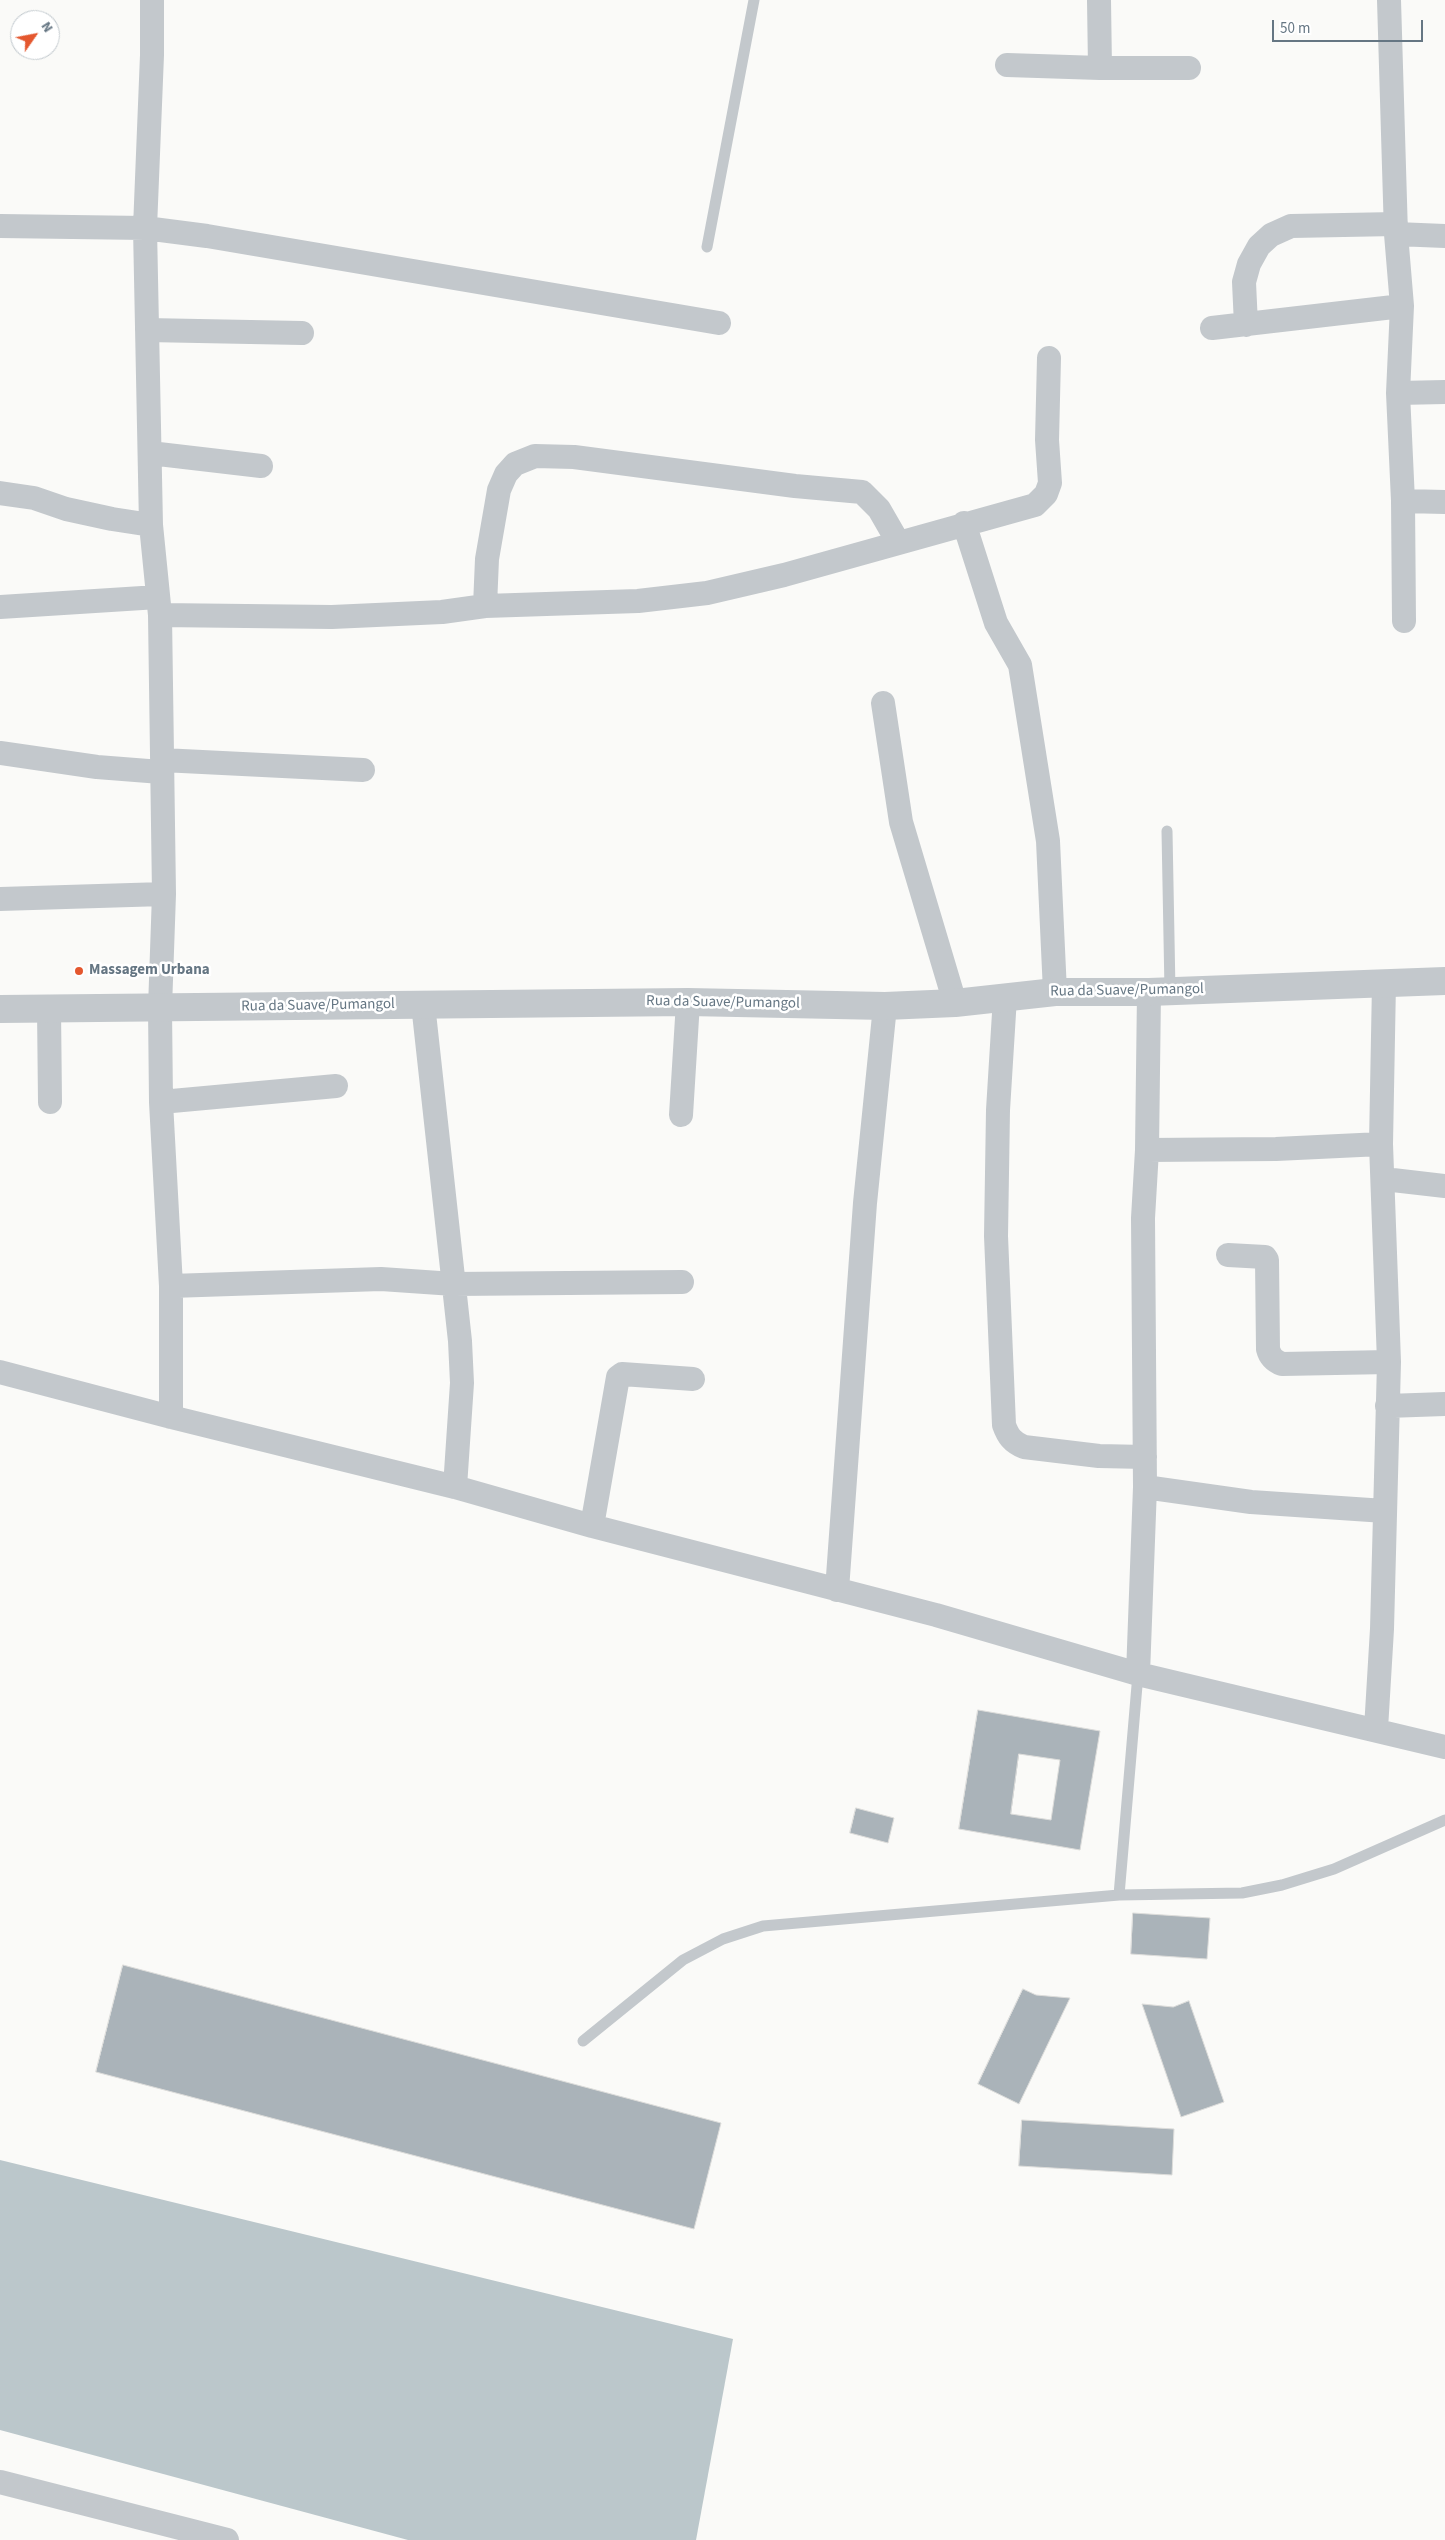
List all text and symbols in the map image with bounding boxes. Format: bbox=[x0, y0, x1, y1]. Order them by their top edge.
north arrow bbox=[10, 10, 60, 60]
scale bar bbox=[1275, 10, 1426, 42]
text: N bbox=[36, 18, 58, 37]
text: 50 m bbox=[1280, 18, 1310, 39]
place label: Massagem Urbana bbox=[89, 962, 210, 980]
marker: Massagem Urbana bbox=[73, 965, 85, 977]
street label: Rua da Suave/Pumangol bbox=[1050, 981, 1204, 1001]
street label: Rua da Suave/Pumangol bbox=[646, 993, 800, 1013]
street label: Rua da Suave/Pumangol bbox=[241, 996, 395, 1016]

